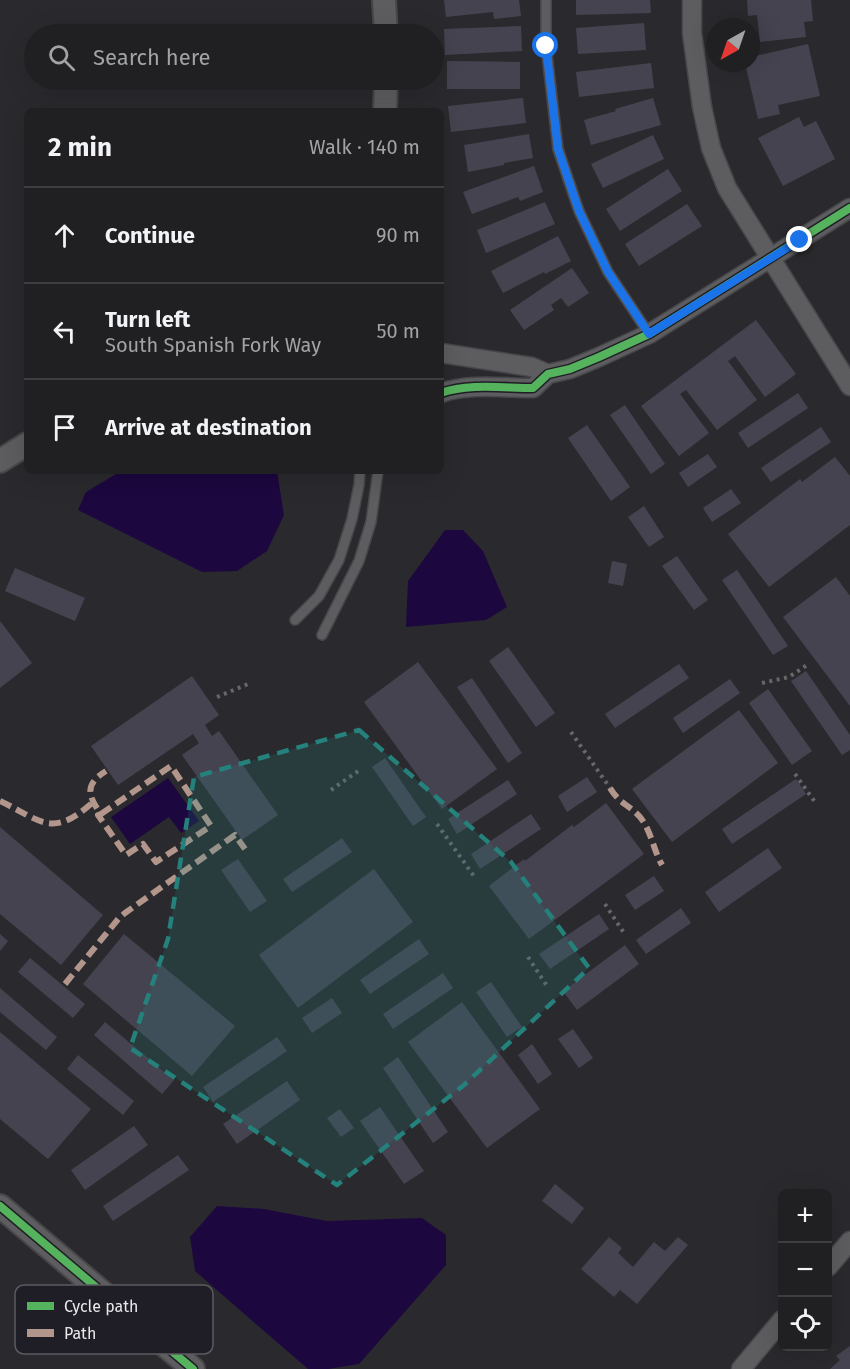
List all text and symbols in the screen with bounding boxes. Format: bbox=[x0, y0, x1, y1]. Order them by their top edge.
north arrow bbox=[706, 18, 760, 72]
search box bbox=[24, 24, 444, 90]
route start bbox=[532, 32, 558, 58]
icon: search bbox=[45, 41, 78, 74]
text: Search here bbox=[93, 44, 211, 71]
text: 2 min bbox=[48, 132, 112, 163]
text: Walk · 140 m bbox=[309, 135, 420, 159]
icon: ahead bbox=[48, 219, 81, 252]
text: Continue bbox=[105, 222, 195, 249]
text: 90 m bbox=[376, 223, 420, 247]
route end bbox=[786, 226, 812, 252]
text: Turn left bbox=[105, 306, 190, 333]
icon: left bbox=[48, 315, 81, 348]
text: 50 m bbox=[376, 319, 420, 343]
text: South Spanish Fork Way bbox=[105, 333, 321, 357]
icon: arrive bbox=[48, 411, 81, 444]
text: Arrive at destination bbox=[105, 414, 312, 441]
map controls bbox=[778, 1189, 832, 1351]
button: + bbox=[778, 1189, 832, 1243]
button: − bbox=[778, 1243, 832, 1297]
legend bbox=[15, 1285, 213, 1354]
text: Cycle path bbox=[64, 1297, 138, 1316]
button: locate bbox=[778, 1297, 832, 1351]
text: Path bbox=[64, 1324, 96, 1343]

